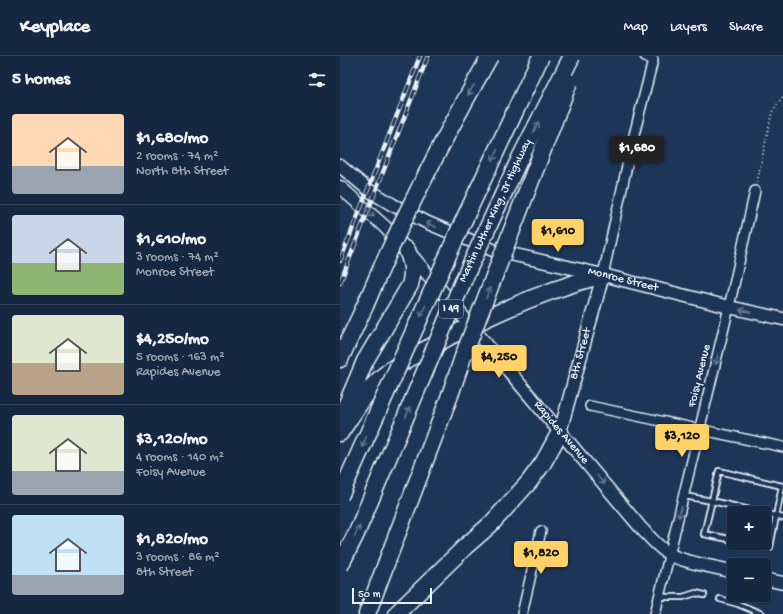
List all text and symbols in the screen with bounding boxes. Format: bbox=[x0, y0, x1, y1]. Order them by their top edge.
text: Keyplace bbox=[20, 16, 90, 39]
text: Map bbox=[624, 19, 648, 36]
text: Layers bbox=[670, 19, 707, 36]
text: Share bbox=[729, 19, 763, 36]
icon: filters bbox=[306, 69, 328, 91]
text: 5 homes bbox=[12, 70, 70, 90]
one-way arrow bbox=[467, 84, 475, 96]
one-way arrow bbox=[533, 121, 540, 133]
text: $1,680/mo bbox=[136, 129, 208, 149]
icon: home bbox=[44, 130, 92, 178]
pin: $1,680 bbox=[604, 136, 670, 170]
street label: Martin Luther King, Jr Highway bbox=[456, 137, 535, 285]
text: $1,680 bbox=[619, 141, 655, 156]
text: 2 rooms · 74 m² bbox=[136, 149, 218, 164]
one-way arrow bbox=[491, 149, 498, 161]
text: North 8th Street bbox=[136, 164, 228, 179]
one-way arrow bbox=[364, 208, 375, 217]
pin: $1,610 bbox=[525, 219, 591, 253]
one-way arrow bbox=[426, 220, 438, 228]
text: $1,610 bbox=[541, 224, 575, 239]
text: $1,610/mo bbox=[136, 230, 206, 250]
icon: home bbox=[44, 231, 92, 279]
text: 3 rooms · 74 m² bbox=[136, 250, 219, 265]
text: Monroe Street bbox=[136, 265, 214, 280]
street label: Monroe Street bbox=[586, 265, 660, 296]
one-way arrow bbox=[484, 287, 492, 299]
road number: I 49 bbox=[439, 300, 463, 318]
one-way arrow bbox=[419, 305, 426, 317]
one-way arrow bbox=[739, 306, 752, 314]
street label: 8th Street bbox=[568, 325, 595, 381]
text: $4,250/mo bbox=[136, 330, 209, 350]
icon: home bbox=[44, 331, 92, 379]
street label: Foisy Avenue bbox=[685, 342, 715, 410]
pin: $4,250 bbox=[466, 345, 532, 379]
text: 5 rooms · 163 m² bbox=[136, 350, 224, 365]
text: $4,250 bbox=[481, 350, 517, 365]
one-way arrow bbox=[712, 352, 720, 365]
text: Rapides Avenue bbox=[136, 365, 221, 380]
street label: Rapides Avenue bbox=[530, 398, 592, 468]
one-way arrow bbox=[405, 406, 412, 418]
pin: $3,120 bbox=[649, 424, 715, 458]
text: $3,120 bbox=[664, 429, 700, 444]
text: $3,120/mo bbox=[136, 430, 208, 450]
icon: home bbox=[44, 431, 92, 479]
one-way arrow bbox=[360, 436, 367, 448]
text: 4 rooms · 140 m² bbox=[136, 450, 224, 465]
text: Foisy Avenue bbox=[136, 465, 206, 480]
one-way arrow bbox=[596, 475, 605, 486]
one-way arrow bbox=[676, 506, 683, 519]
map controls bbox=[727, 506, 771, 602]
button: + bbox=[727, 506, 771, 550]
one-way arrow bbox=[354, 526, 361, 538]
text: $1,820/mo bbox=[136, 530, 208, 550]
icon: home bbox=[44, 531, 92, 579]
pin: $1,820 bbox=[508, 541, 574, 575]
text: $1,820 bbox=[523, 546, 559, 561]
text: 3 rooms · 86 m² bbox=[136, 550, 219, 565]
button: − bbox=[727, 558, 771, 602]
text: 8th Street bbox=[136, 565, 193, 580]
scale bar bbox=[352, 586, 432, 605]
text: 50 m bbox=[358, 589, 380, 601]

